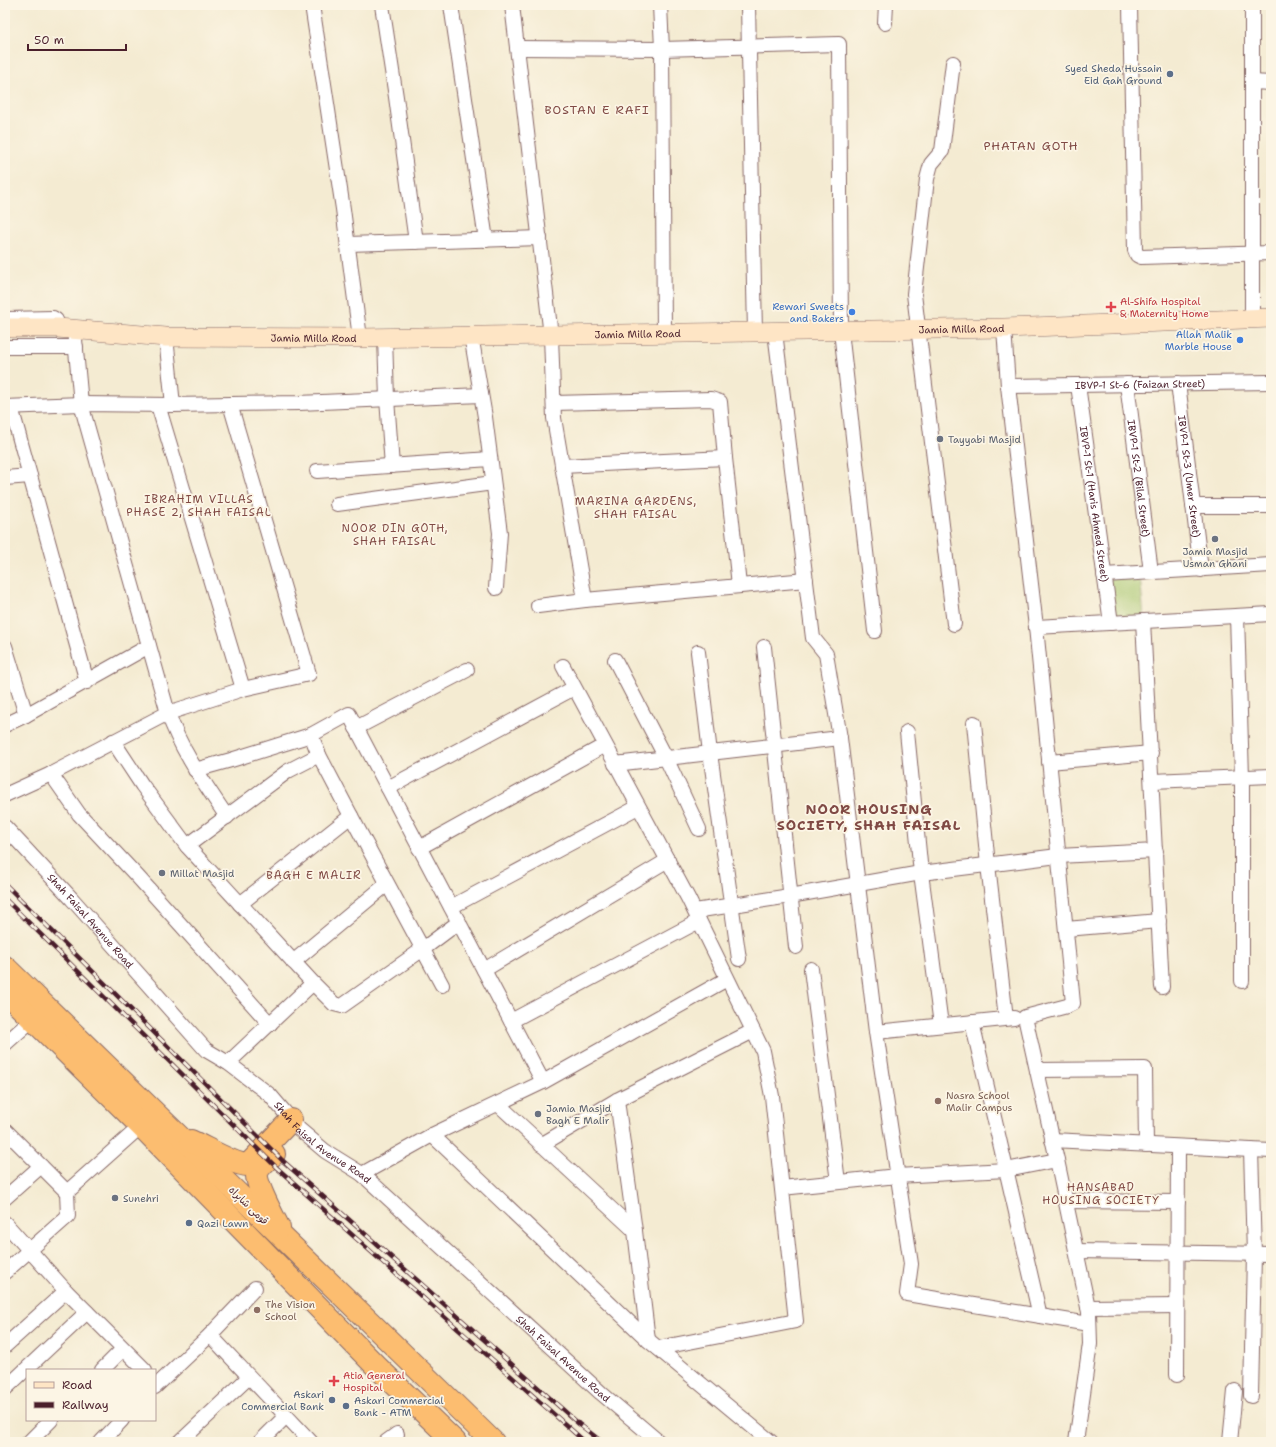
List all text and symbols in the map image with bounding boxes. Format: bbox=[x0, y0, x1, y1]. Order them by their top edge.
scale bar bbox=[28, 26, 126, 52]
text: 50 m bbox=[34, 32, 64, 48]
place label: Syed Sheda Hussain Eid Gah Ground bbox=[1065, 62, 1163, 87]
marker: Syed Sheda Hussain Eid Gah Ground bbox=[1165, 69, 1175, 79]
district label: BOSTAN E RAFI bbox=[544, 102, 650, 118]
district label: PHATAN GOTH bbox=[983, 138, 1079, 154]
place label: Al-Shifa Hospital & Maternity Home bbox=[1120, 295, 1209, 320]
place label: Rewari Sweets and Bakers bbox=[772, 300, 844, 325]
marker: Al-Shifa Hospital & Maternity Home bbox=[1105, 301, 1117, 313]
marker: Rewari Sweets and Bakers bbox=[847, 307, 857, 317]
street label: Jamia Milla Road bbox=[918, 322, 1005, 336]
street label: Jamia Milla Road bbox=[594, 327, 681, 341]
place label: Allah Malik Marble House bbox=[1165, 328, 1232, 353]
street label: Jamia Milla Road bbox=[270, 332, 357, 345]
marker: Allah Malik Marble House bbox=[1235, 335, 1245, 345]
street label: IBVP-1 St-6 (Faizan Street) bbox=[1075, 377, 1205, 392]
street label: IBVP-1 St-3 (Umer Street) bbox=[1175, 415, 1203, 538]
street label: IBVP-1 St-2 (Bilal Street) bbox=[1125, 419, 1152, 538]
street label: IBVP-1 St-1 (Haris Ahmed Street) bbox=[1077, 425, 1111, 583]
place label: Tayyabi Masjid bbox=[948, 433, 1021, 446]
marker: Tayyabi Masjid bbox=[935, 434, 945, 444]
district label: IBRAHIM VILLAS PHASE 2, SHAH FAISAL bbox=[126, 492, 272, 520]
district label: MARINA GARDENS, SHAH FAISAL bbox=[575, 494, 697, 522]
district label: NOOR DIN GOTH, SHAH FAISAL bbox=[341, 521, 449, 549]
marker: Jamia Masjid Usman Ghani bbox=[1210, 534, 1220, 544]
place label: Jamia Masjid Usman Ghani bbox=[1182, 545, 1248, 570]
district label: NOOR HOUSING SOCIETY, SHAH FAISAL bbox=[777, 800, 961, 834]
place label: Millat Masjid bbox=[170, 867, 235, 880]
marker: Millat Masjid bbox=[157, 868, 167, 878]
district label: BAGH E MALIR bbox=[266, 868, 362, 883]
street label: Shah Faisal Avenue Road bbox=[45, 871, 137, 972]
place label: Nasra School Malir Campus bbox=[946, 1089, 1013, 1114]
marker: Nasra School Malir Campus bbox=[933, 1096, 943, 1106]
street label: Shah Faisal Avenue Road bbox=[271, 1099, 374, 1187]
place label: Jamia Masjid Bagh E Malir bbox=[546, 1102, 612, 1127]
marker: Jamia Masjid Bagh E Malir bbox=[533, 1109, 543, 1119]
district label: HANSABAD HOUSING SOCIETY bbox=[1042, 1180, 1160, 1208]
street label: قومی شاہراہ bbox=[225, 1183, 271, 1228]
place label: Sunehri bbox=[123, 1192, 159, 1205]
marker: Sunehri bbox=[110, 1193, 120, 1203]
place label: Qazi Lawn bbox=[197, 1217, 248, 1230]
marker: Qazi Lawn bbox=[184, 1218, 194, 1228]
place label: The Vision School bbox=[265, 1298, 315, 1323]
marker: The Vision School bbox=[252, 1305, 262, 1315]
street label: Shah Faisal Avenue Road bbox=[513, 1313, 613, 1405]
legend bbox=[26, 1369, 156, 1421]
place label: Atia General Hospital bbox=[343, 1369, 405, 1394]
marker: Atia General Hospital bbox=[328, 1375, 340, 1387]
text: Road bbox=[62, 1377, 93, 1393]
place label: Askari Commercial Bank bbox=[241, 1388, 324, 1413]
place label: Askari Commercial Bank - ATM bbox=[354, 1394, 444, 1419]
marker: Askari Commercial Bank bbox=[327, 1395, 337, 1405]
text: Railway bbox=[62, 1397, 109, 1413]
marker: Askari Commercial Bank - ATM bbox=[341, 1401, 351, 1411]

